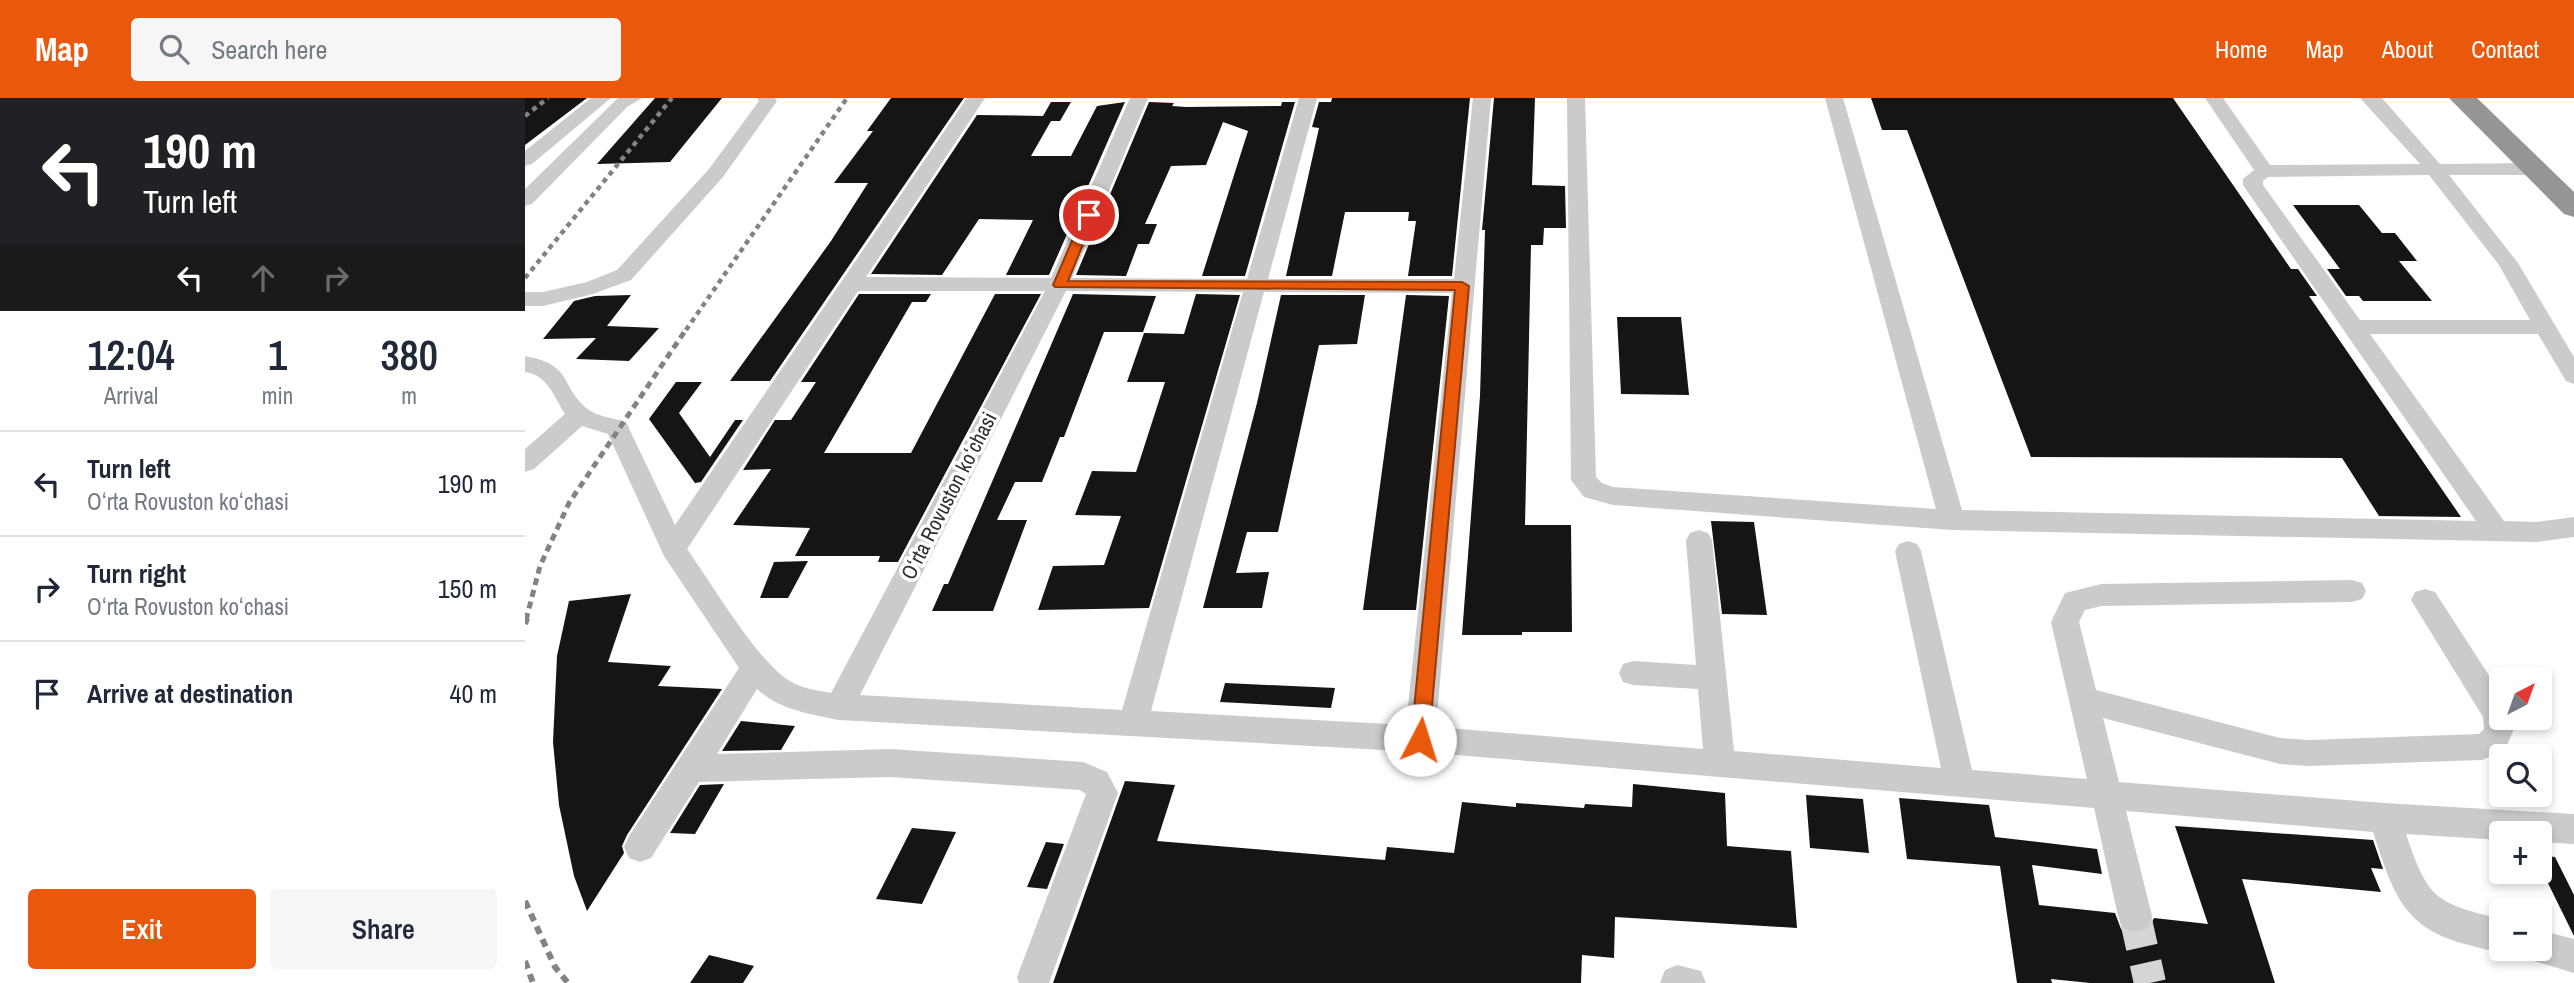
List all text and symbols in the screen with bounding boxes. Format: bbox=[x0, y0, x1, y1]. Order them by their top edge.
search box bbox=[131, 18, 621, 81]
text: Map bbox=[35, 27, 89, 71]
icon: search bbox=[155, 30, 193, 68]
text: Search here bbox=[211, 32, 327, 67]
text: Home bbox=[2215, 33, 2267, 65]
text: Map bbox=[2305, 33, 2344, 65]
text: About bbox=[2382, 33, 2433, 65]
text: Contact bbox=[2471, 33, 2539, 65]
text: 190 m bbox=[143, 117, 257, 183]
icon: left bbox=[28, 126, 119, 217]
text: Turn left bbox=[143, 180, 237, 223]
pin bbox=[1059, 185, 1119, 245]
icon: arrive bbox=[1070, 196, 1108, 234]
icon: left bbox=[171, 259, 209, 297]
icon: ahead bbox=[244, 259, 282, 297]
icon: right bbox=[317, 259, 355, 297]
text: 12:04 bbox=[87, 327, 175, 383]
text: 1 bbox=[268, 327, 287, 383]
text: 380 bbox=[380, 327, 438, 383]
text: Arrival bbox=[104, 380, 158, 411]
text: min bbox=[262, 380, 293, 411]
text: m bbox=[401, 380, 417, 411]
street label: Oʻrta Rovuston koʻchasi bbox=[894, 407, 1003, 585]
text: Turn left bbox=[87, 451, 171, 486]
icon: left bbox=[28, 465, 66, 503]
text: 190 m bbox=[438, 466, 497, 501]
text: Oʻrta Rovuston koʻchasi bbox=[87, 486, 289, 517]
text: Turn right bbox=[87, 556, 186, 591]
icon: right bbox=[28, 570, 66, 608]
text: 150 m bbox=[438, 571, 497, 606]
text: Oʻrta Rovuston koʻchasi bbox=[87, 591, 289, 622]
north arrow bbox=[2489, 667, 2551, 730]
map controls bbox=[2489, 667, 2552, 961]
icon: arrive bbox=[28, 675, 66, 713]
text: Arrive at destination bbox=[87, 676, 293, 711]
text: 40 m bbox=[450, 676, 497, 711]
position arrow bbox=[1383, 703, 1457, 777]
button: search bbox=[2489, 744, 2552, 807]
button: + bbox=[2489, 821, 2552, 884]
button: Exit bbox=[28, 889, 256, 969]
button: Share bbox=[270, 889, 497, 969]
button: − bbox=[2489, 898, 2552, 961]

